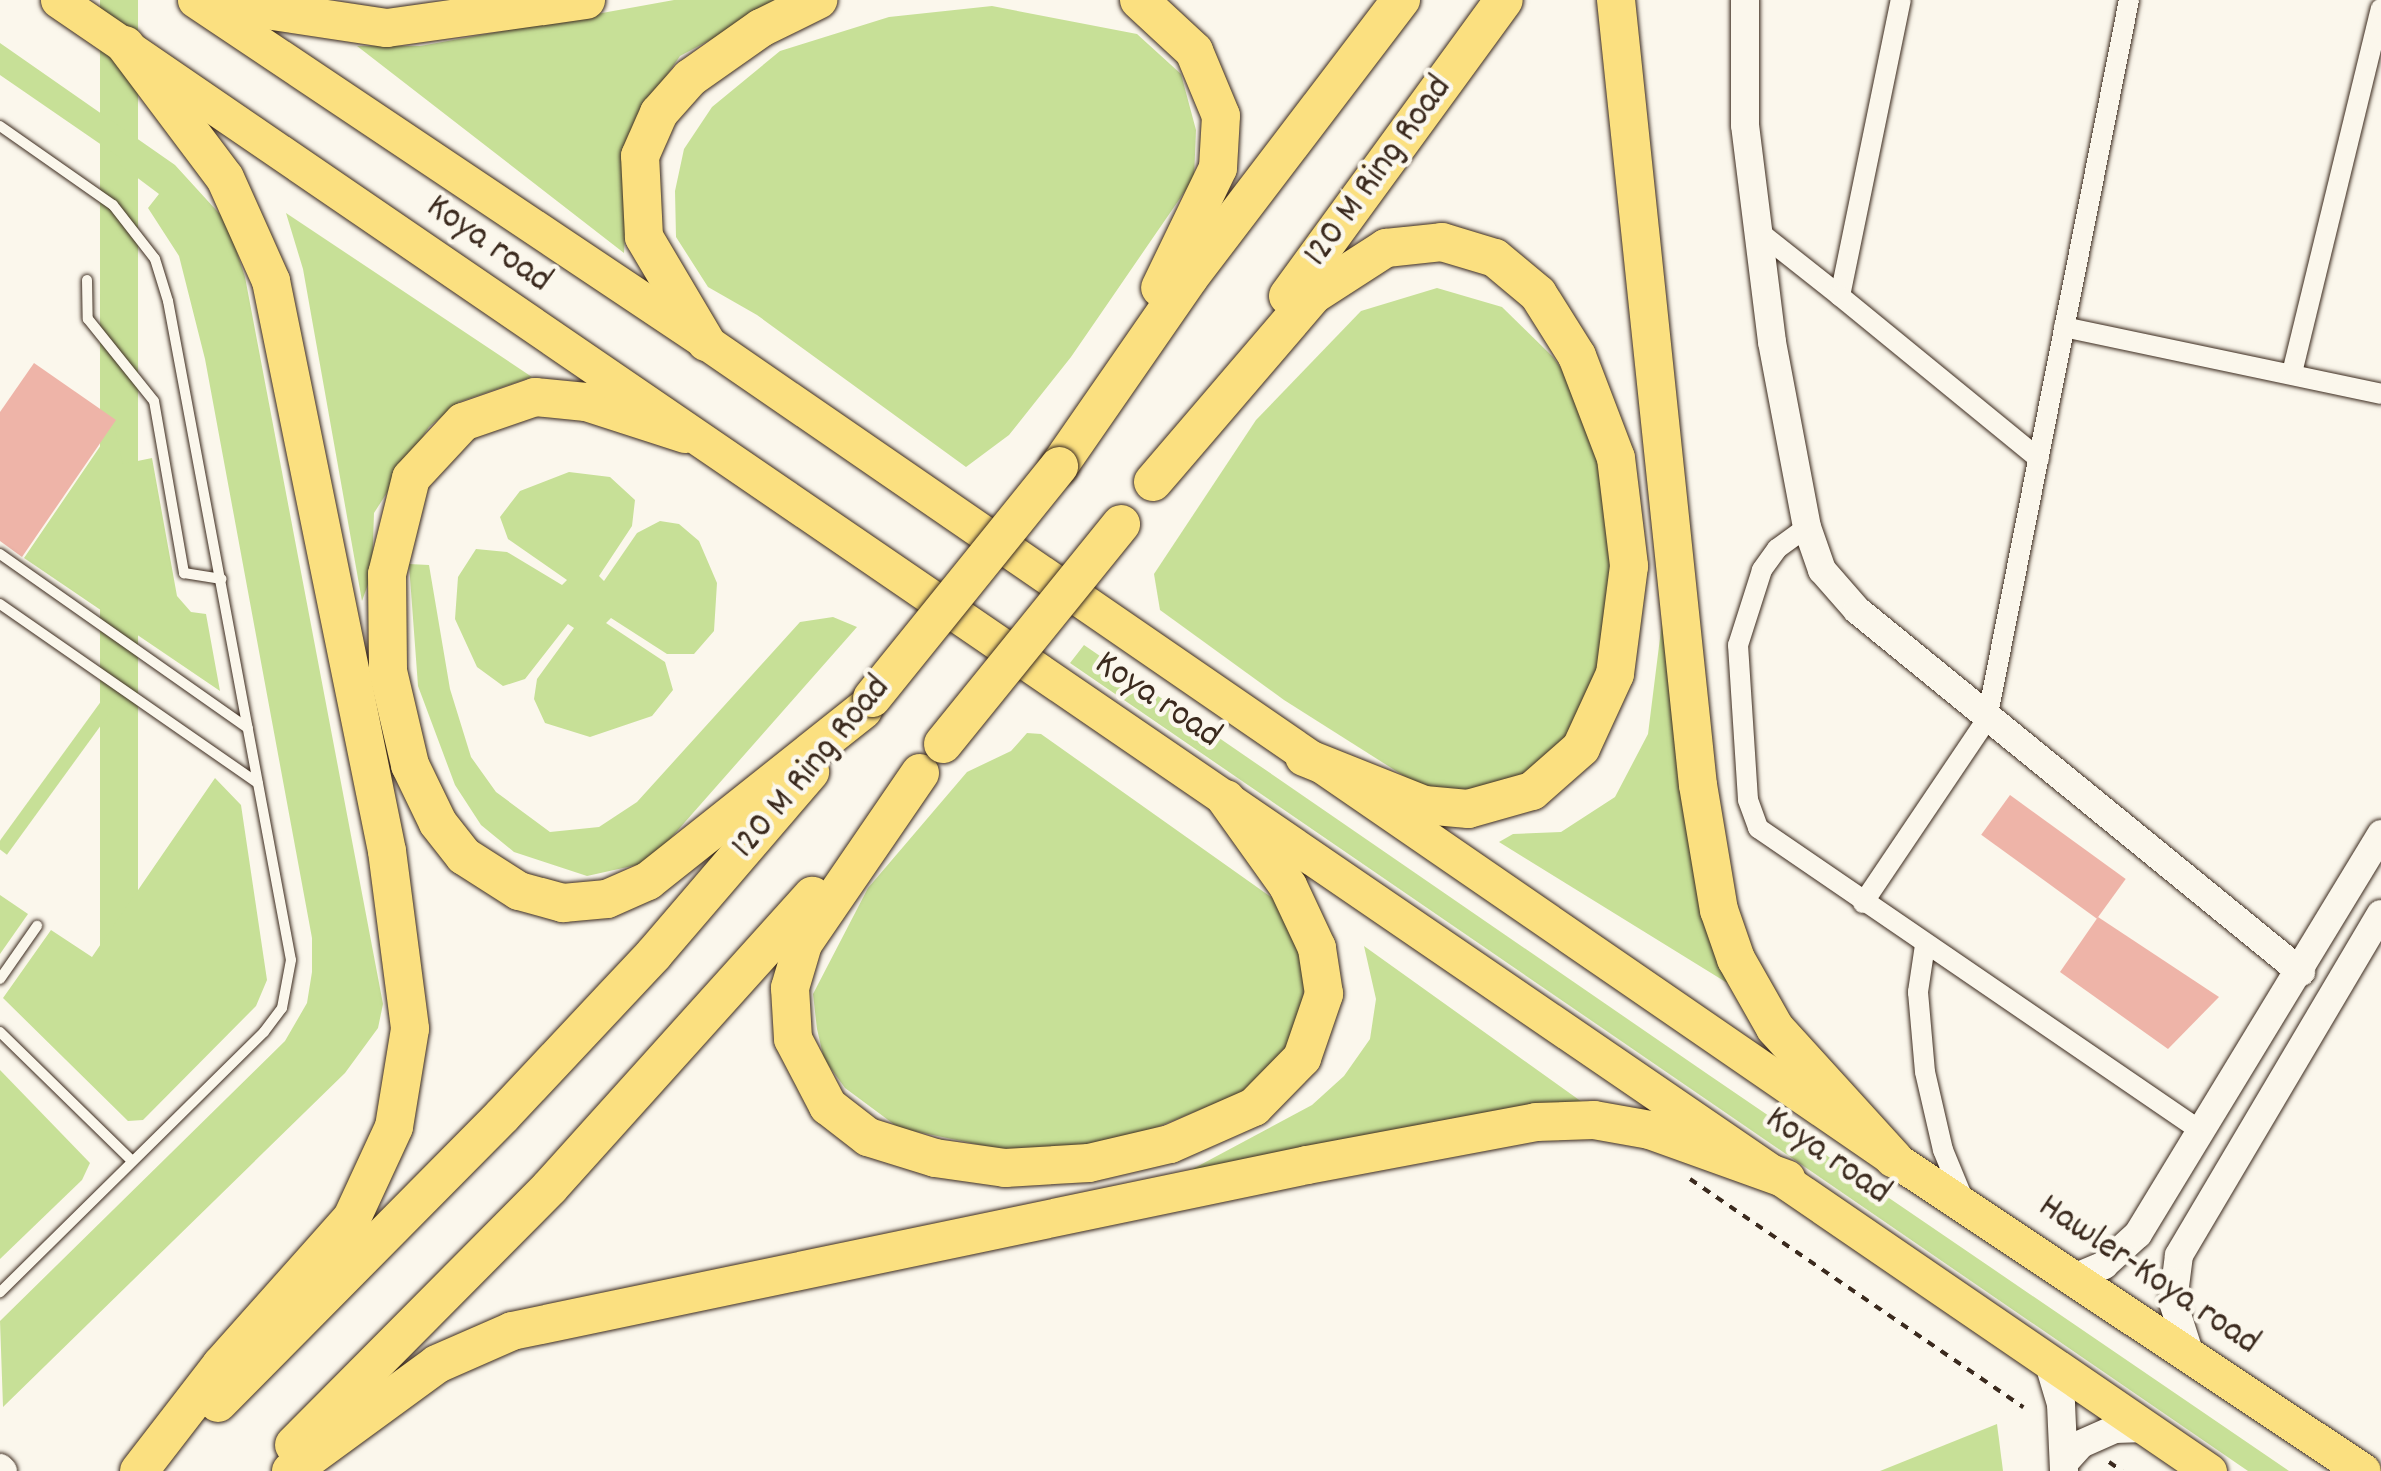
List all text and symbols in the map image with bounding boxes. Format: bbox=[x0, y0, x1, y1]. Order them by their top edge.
street label: 120 M Ring Road bbox=[1295, 68, 1463, 276]
street label: Koya road bbox=[416, 185, 560, 305]
street label: Koya road bbox=[1085, 642, 1229, 760]
street label: 120 M Ring Road bbox=[722, 667, 902, 869]
street label: Koya road bbox=[1755, 1097, 1899, 1217]
street label: Hawler-Koya road bbox=[2028, 1185, 2268, 1367]

